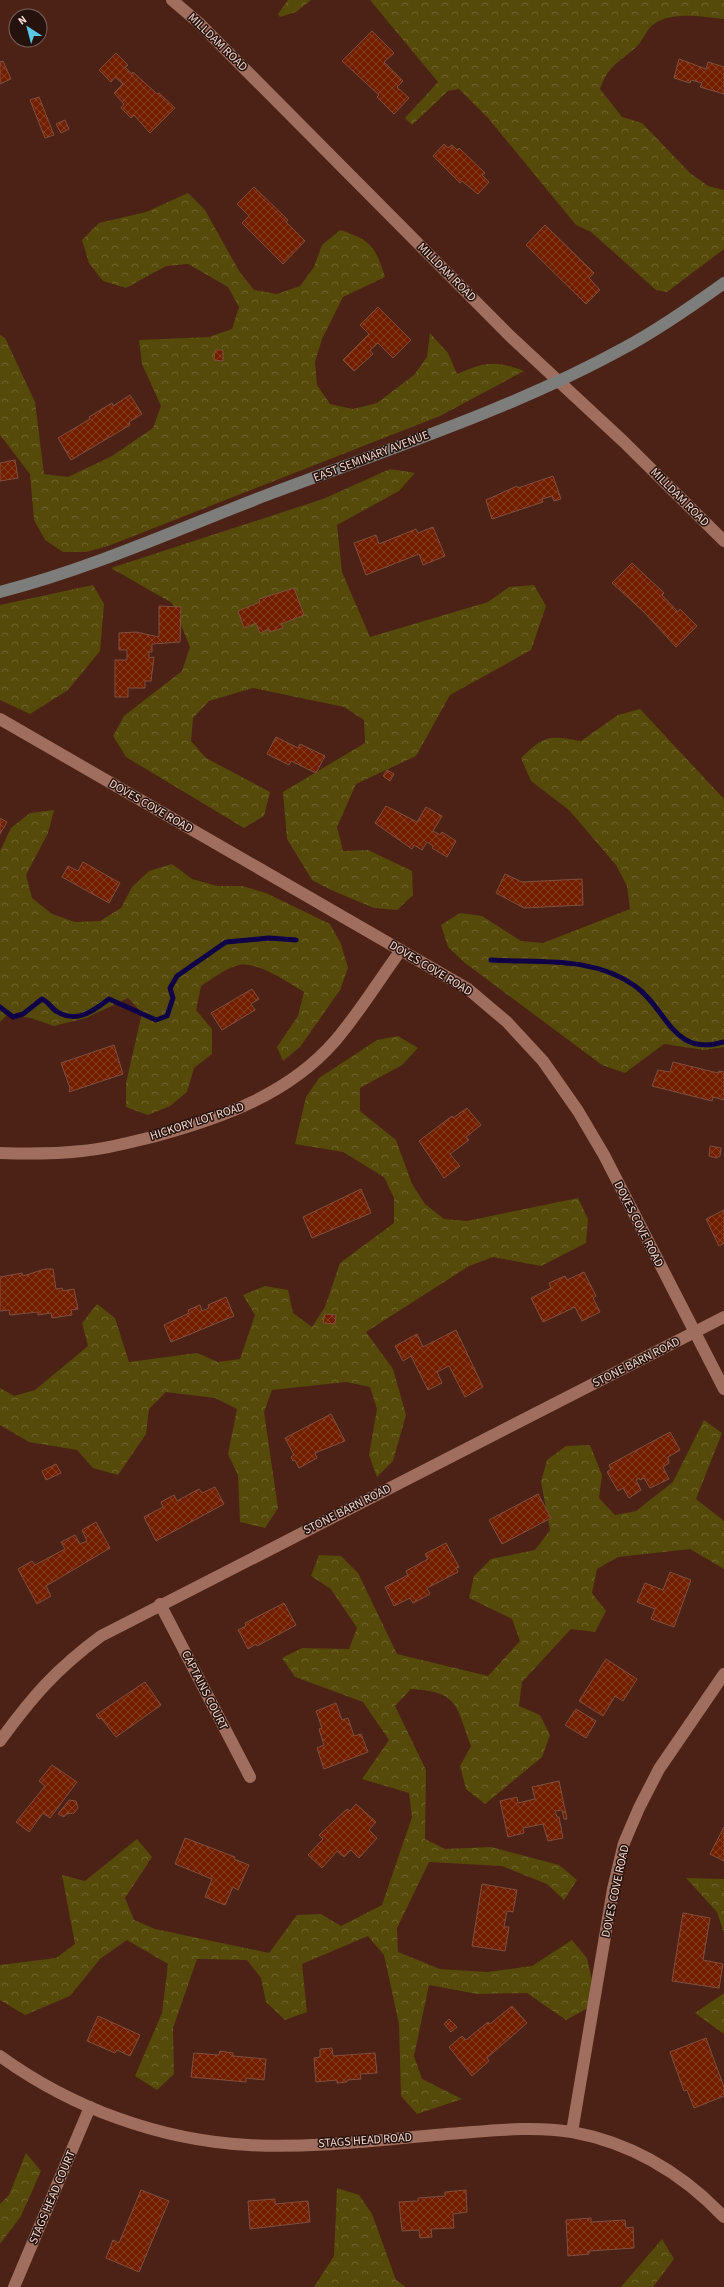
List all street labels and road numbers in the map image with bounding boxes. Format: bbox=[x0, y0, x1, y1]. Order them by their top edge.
street label: MILLDAM ROAD bbox=[184, 9, 251, 75]
street label: MILLDAM ROAD bbox=[413, 239, 480, 306]
street label: EAST SEMINARY AVENUE bbox=[311, 427, 431, 486]
street label: MILLDAM ROAD bbox=[646, 464, 713, 531]
street label: DOVES COVE ROAD bbox=[106, 775, 196, 837]
street label: DOVES COVE ROAD bbox=[386, 937, 476, 1000]
street label: HICKORY LOT ROAD bbox=[148, 1098, 246, 1145]
street label: DOVES COVE ROAD bbox=[610, 1178, 668, 1270]
street label: STONE BARN ROAD bbox=[590, 1333, 683, 1392]
street label: STONE BARN ROAD bbox=[301, 1480, 394, 1539]
street label: CAPTAINS COURT bbox=[177, 1647, 232, 1734]
street label: DOVES COVE ROAD bbox=[597, 1843, 634, 1939]
street label: STAGS HEAD ROAD bbox=[318, 2129, 412, 2152]
street label: STAGS HEAD COURT bbox=[25, 2147, 80, 2247]

